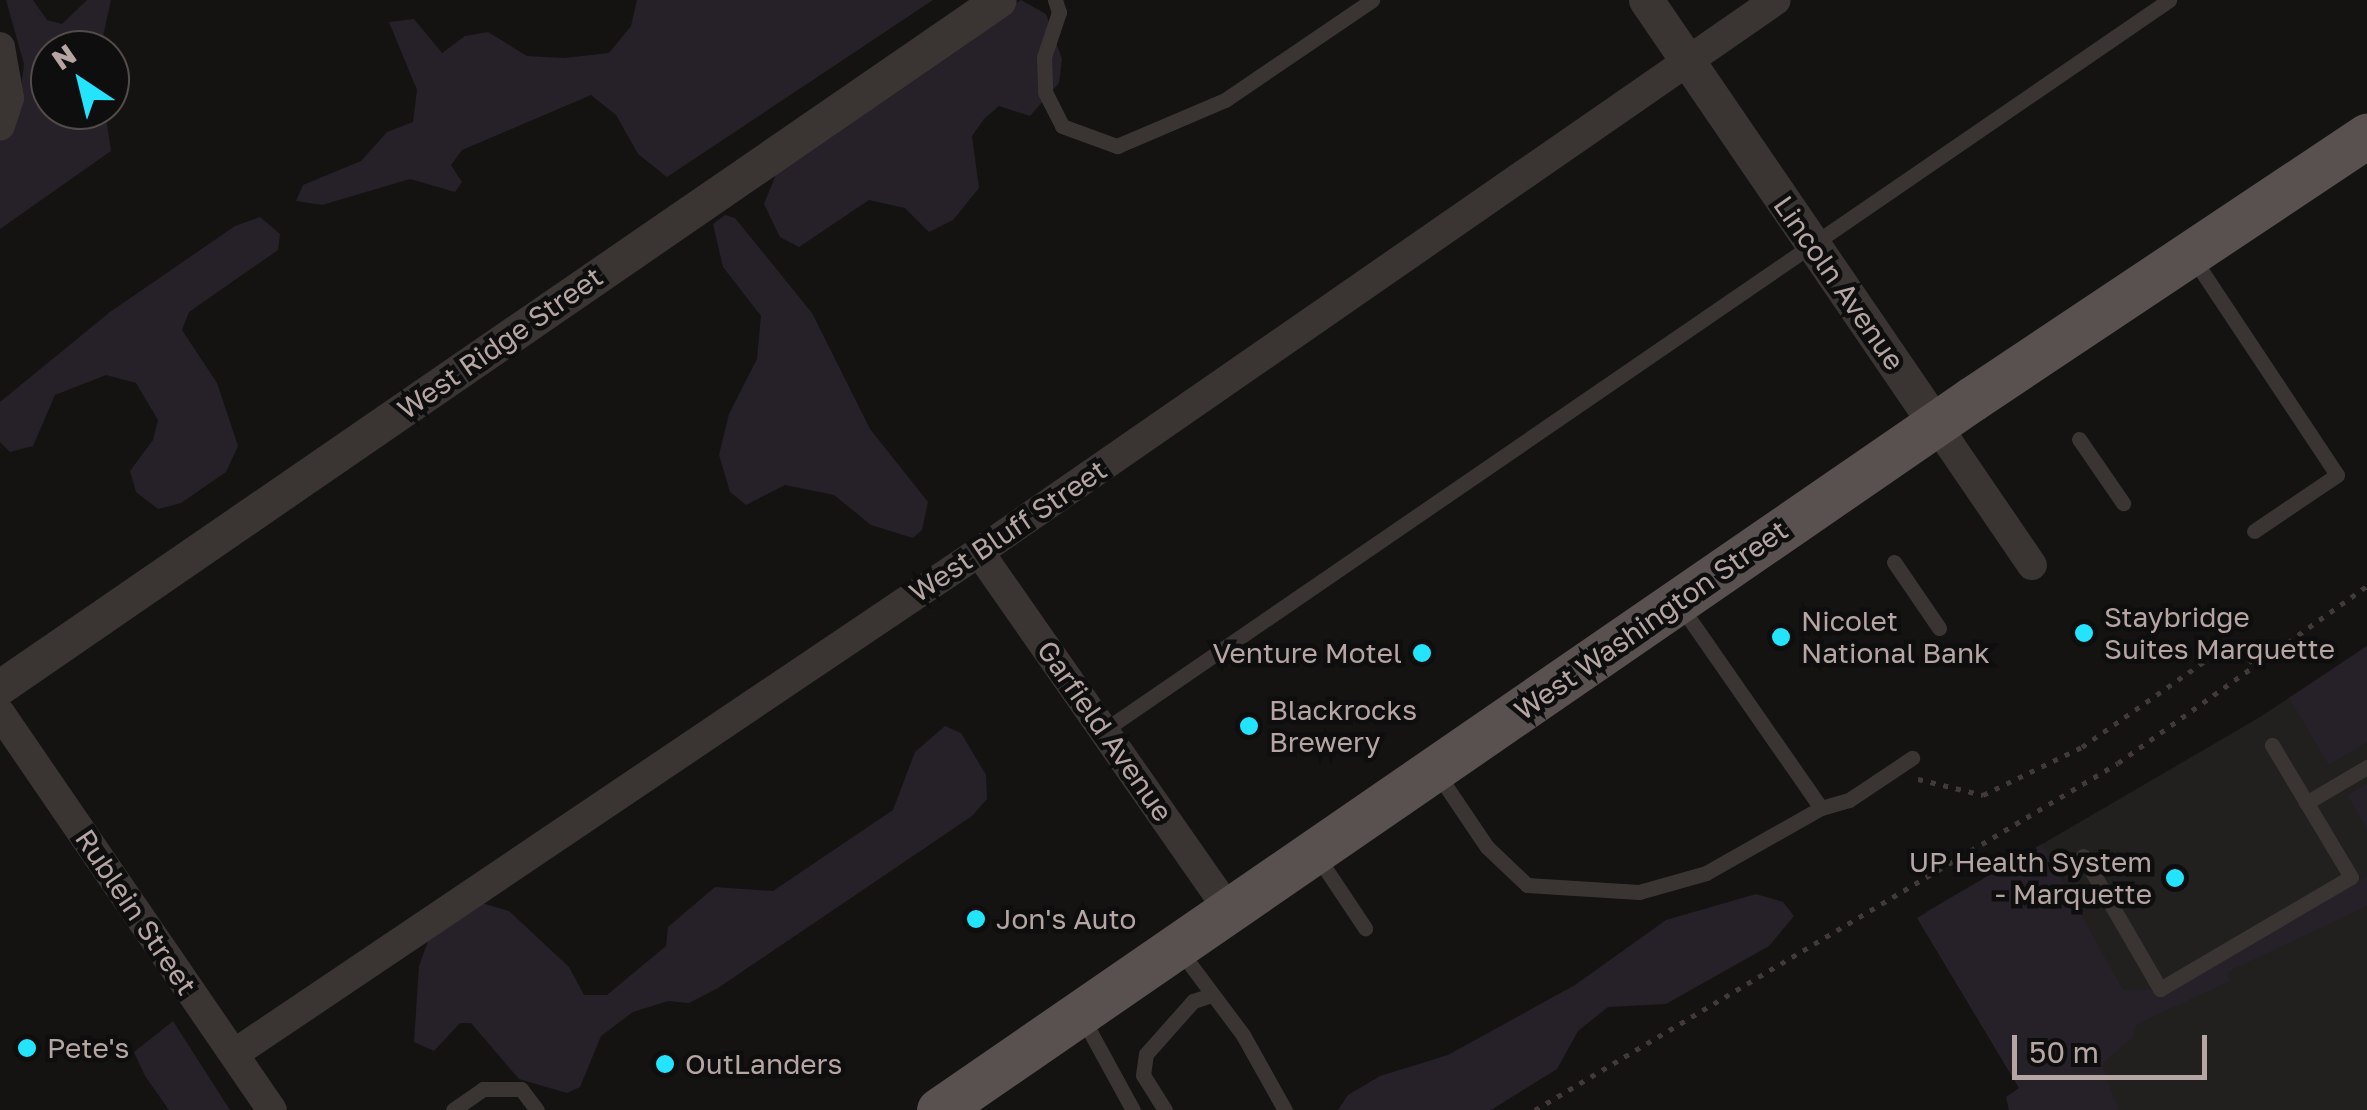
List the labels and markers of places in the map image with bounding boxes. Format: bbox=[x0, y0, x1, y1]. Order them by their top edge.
place label: Staybridge Suites Marquette bbox=[2104, 600, 2335, 666]
place label: Nicolet National Bank bbox=[1801, 604, 1990, 670]
marker: Staybridge Suites Marquette bbox=[2073, 622, 2095, 644]
marker: Nicolet National Bank bbox=[1770, 626, 1792, 648]
place label: Venture Motel bbox=[1212, 636, 1402, 670]
marker: Venture Motel bbox=[1411, 642, 1433, 664]
place label: Blackrocks Brewery bbox=[1269, 693, 1417, 759]
marker: Blackrocks Brewery bbox=[1238, 715, 1260, 737]
place label: UP Health System - Marquette bbox=[1909, 845, 2152, 911]
marker: UP Health System - Marquette bbox=[2162, 865, 2188, 891]
place label: Jon's Auto bbox=[996, 902, 1136, 936]
marker: Jon's Auto bbox=[965, 908, 987, 930]
place label: Pete's bbox=[47, 1031, 129, 1065]
marker: Pete's bbox=[16, 1037, 38, 1059]
place label: OutLanders bbox=[685, 1047, 842, 1081]
marker: OutLanders bbox=[654, 1053, 676, 1075]

